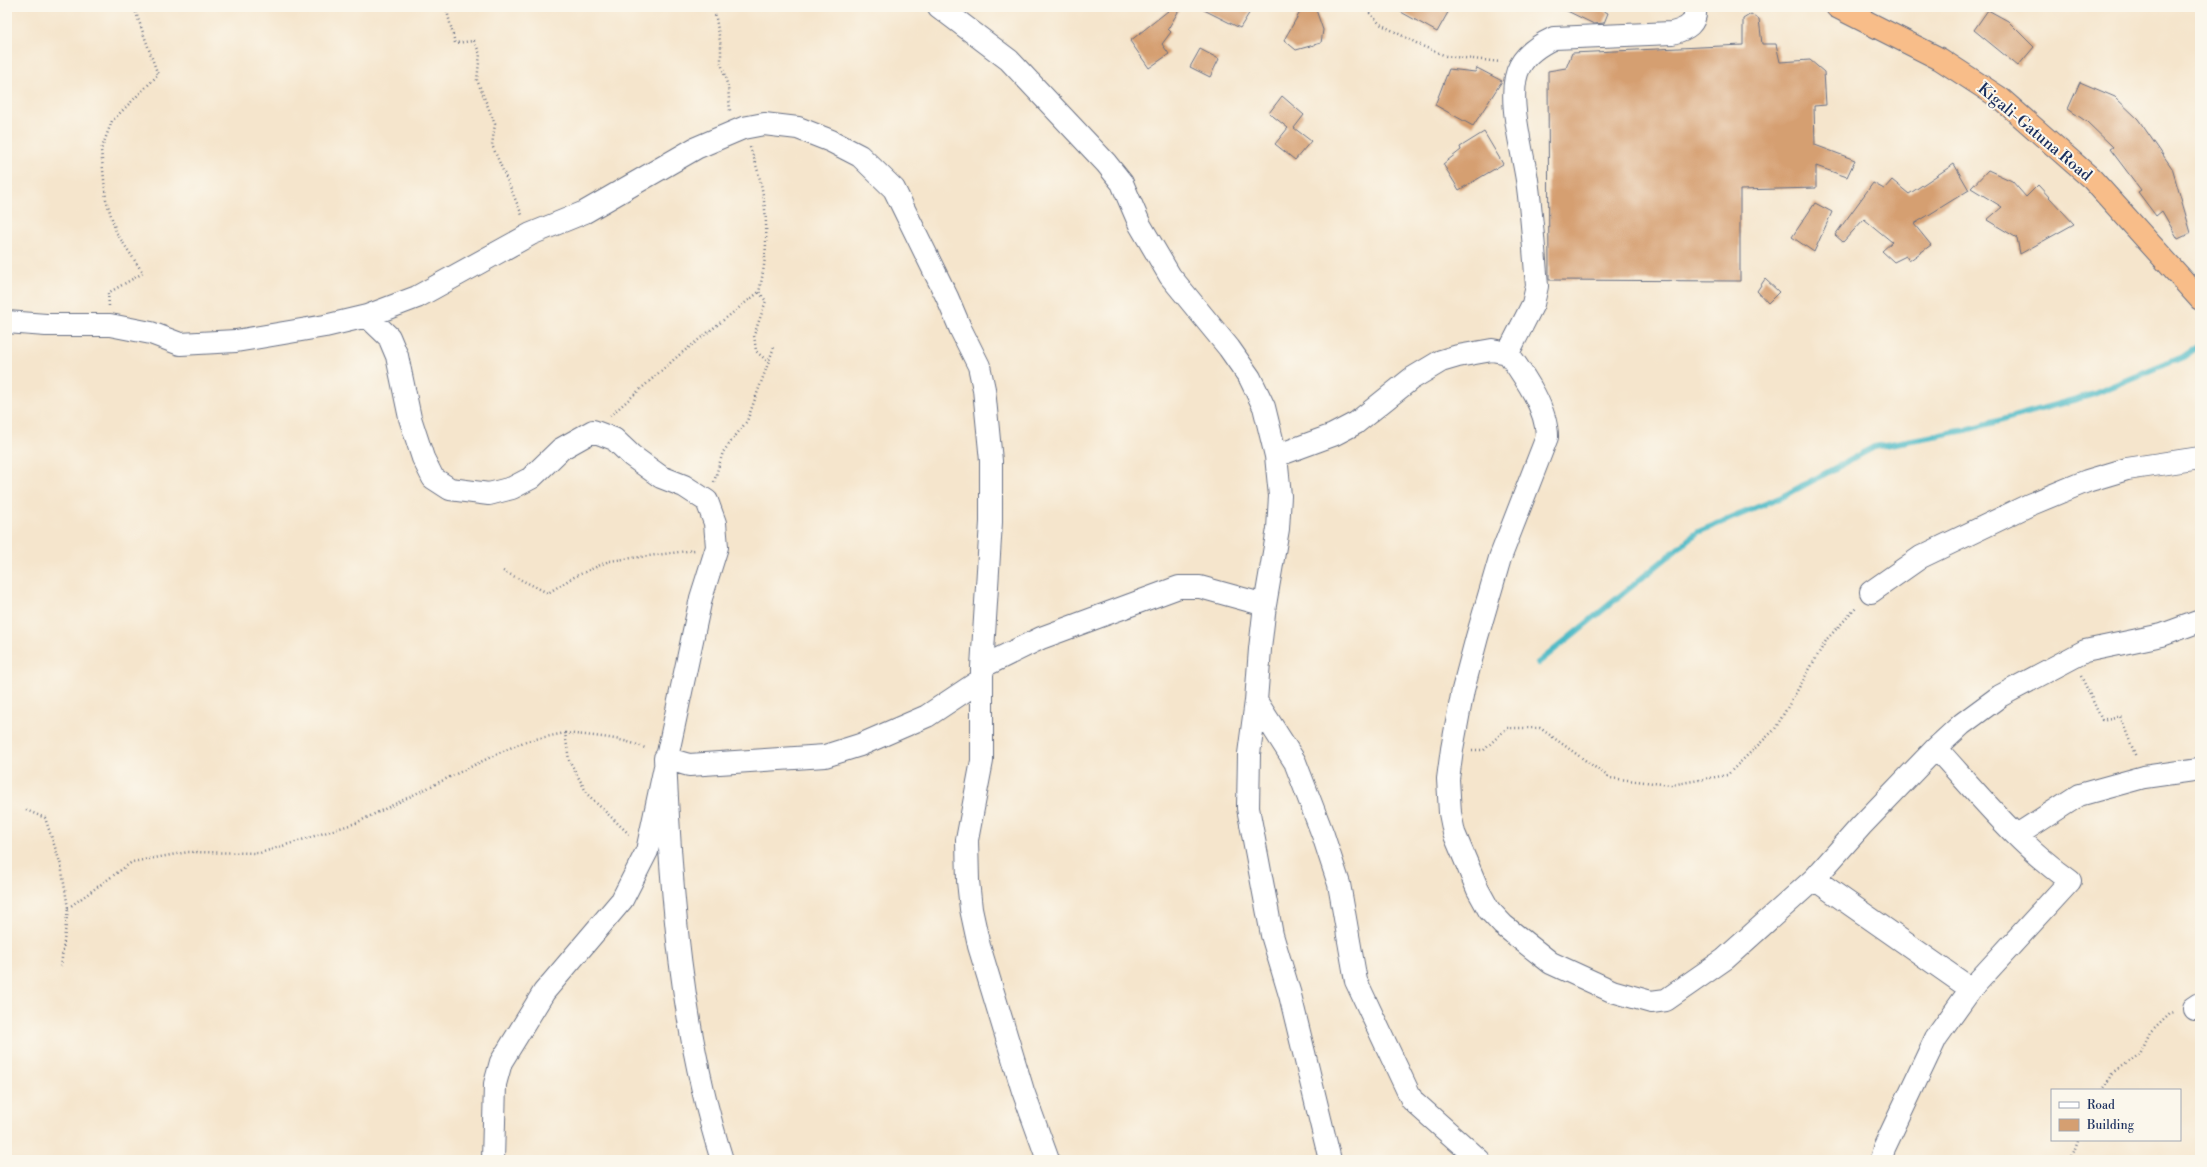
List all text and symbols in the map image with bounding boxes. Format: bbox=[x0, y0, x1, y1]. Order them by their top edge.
street label: Kigali-Gatuna Road bbox=[1974, 78, 2096, 186]
legend bbox=[2051, 1089, 2181, 1141]
text: Road bbox=[2087, 1098, 2115, 1113]
text: Building bbox=[2086, 1118, 2135, 1133]

